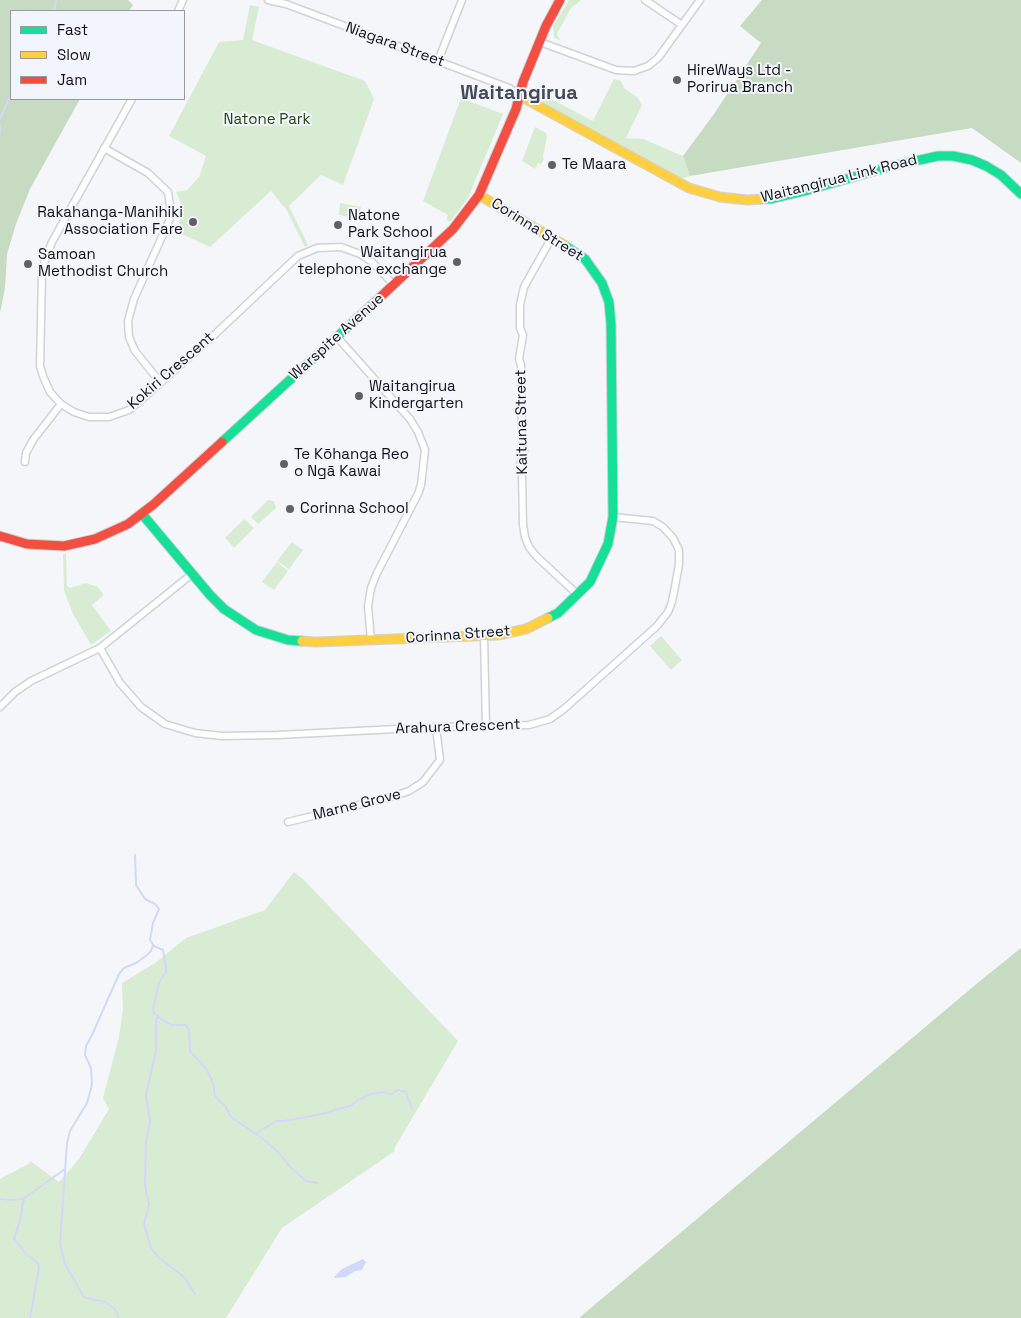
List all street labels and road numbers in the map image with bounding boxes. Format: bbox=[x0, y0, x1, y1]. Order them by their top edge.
street label: Niagara Street bbox=[343, 19, 447, 71]
street label: Waitangirua Link Road bbox=[759, 151, 919, 207]
street label: Corinna Street bbox=[488, 195, 586, 265]
street label: Warspite Avenue bbox=[286, 290, 388, 384]
street label: Kokiri Crescent bbox=[124, 329, 218, 413]
street label: Kaituna Street bbox=[512, 369, 532, 475]
street label: Corinna Street bbox=[405, 622, 511, 648]
street label: Arahura Crescent bbox=[395, 716, 521, 738]
street label: Marne Grove bbox=[311, 785, 403, 825]

